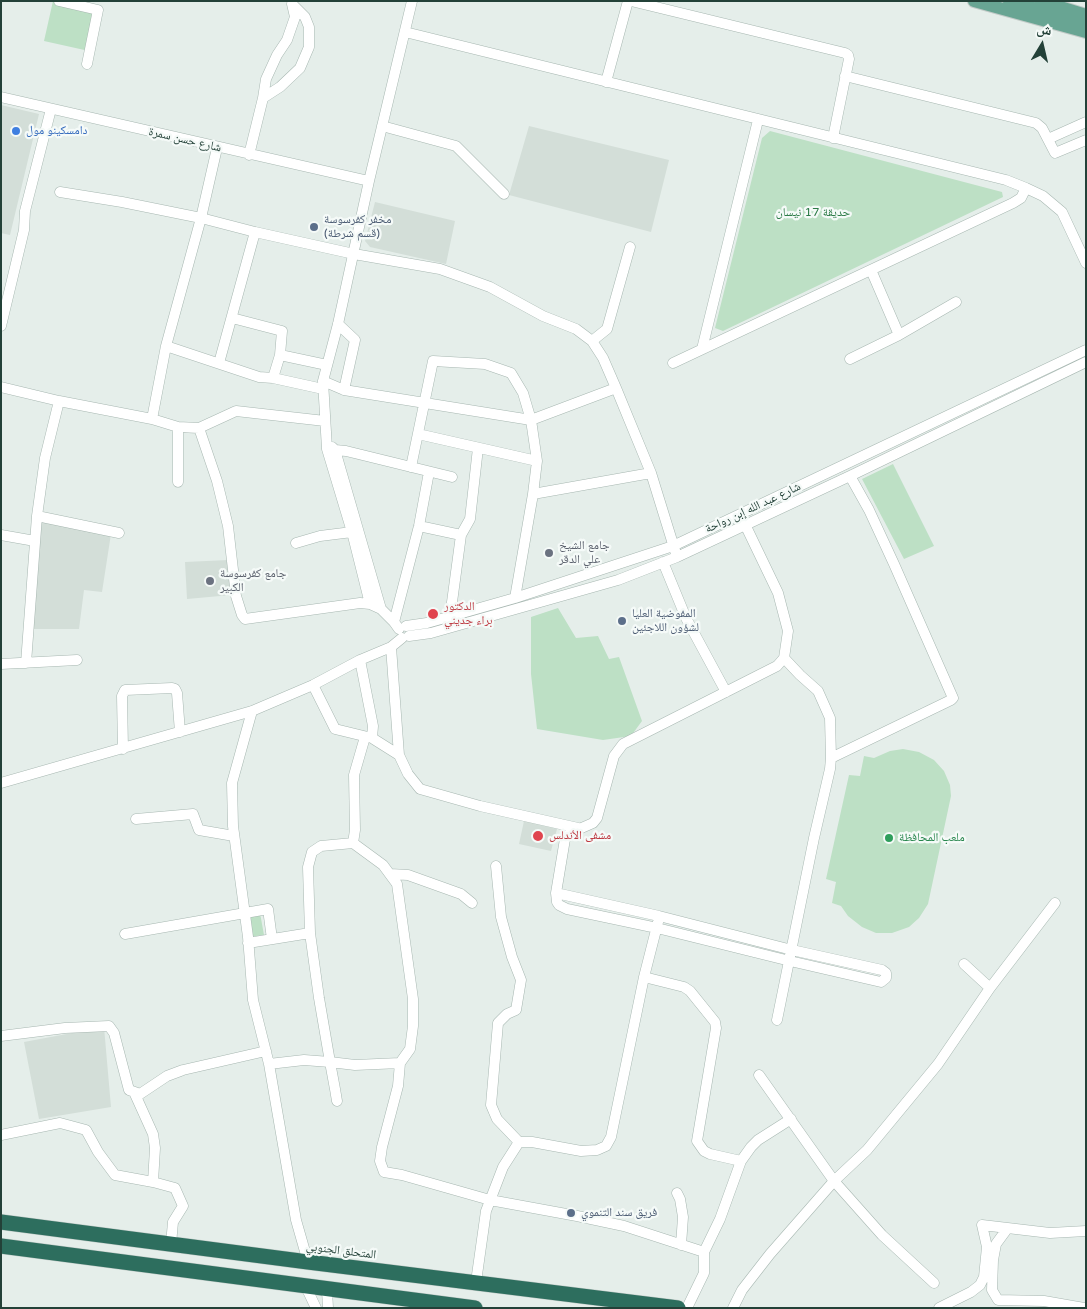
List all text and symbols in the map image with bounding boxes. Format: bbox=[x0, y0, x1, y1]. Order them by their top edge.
north arrow bbox=[1017, 20, 1067, 70]
text: ش bbox=[1036, 20, 1053, 39]
place label: دامسكينو مول bbox=[26, 124, 88, 138]
marker: دامسكينو مول bbox=[10, 125, 22, 137]
street label: شارع حسن سمرة bbox=[147, 125, 223, 155]
park label: حديقة 17 نيسان bbox=[776, 206, 850, 220]
place label: مخفر كفرسوسة (قسم شرطة) bbox=[324, 213, 391, 241]
marker: مخفر كفرسوسة (قسم شرطة) bbox=[308, 221, 320, 233]
street label: شارع عبد الله إبن رواحة bbox=[703, 480, 803, 536]
place label: جامع الشيخ علي الدقر bbox=[559, 539, 610, 567]
marker: جامع الشيخ علي الدقر bbox=[543, 547, 555, 559]
place label: جامع كفرسوسة الكبير bbox=[220, 567, 286, 595]
marker: جامع كفرسوسة الكبير bbox=[204, 575, 216, 587]
place label: الدكتور براء جديني bbox=[444, 600, 493, 628]
marker: الدكتور براء جديني bbox=[426, 607, 440, 621]
place label: المفوضية العليا لشؤون اللاجئين bbox=[632, 607, 699, 635]
marker: المفوضية العليا لشؤون اللاجئين bbox=[616, 615, 628, 627]
marker: مشفى الأندلس bbox=[531, 829, 545, 843]
place label: مشفى الأندلس bbox=[549, 829, 611, 843]
place label: ملعب المحافظة bbox=[899, 831, 965, 845]
marker: ملعب المحافظة bbox=[883, 832, 895, 844]
place label: فريق سند التنموي bbox=[581, 1206, 657, 1220]
marker: فريق سند التنموي bbox=[565, 1207, 577, 1219]
street label: المتحلق الجنوبي bbox=[305, 1240, 377, 1262]

